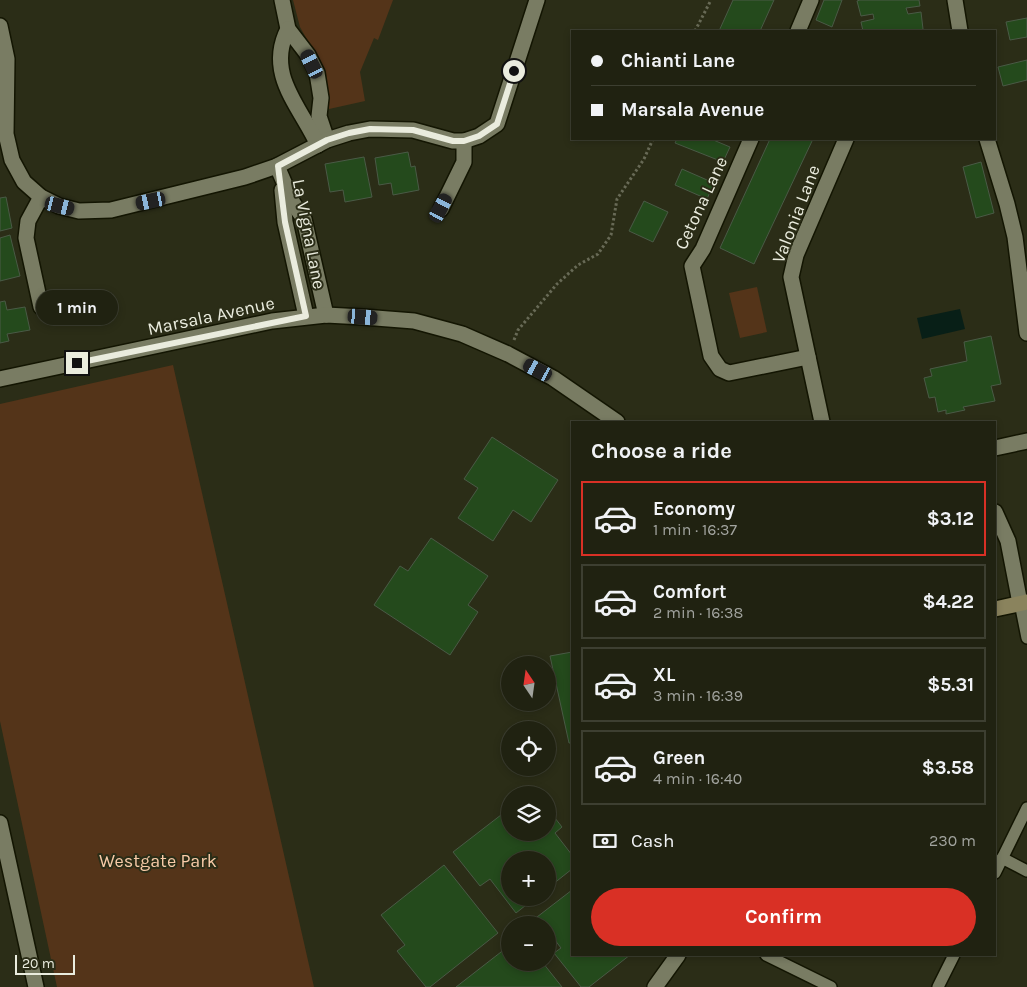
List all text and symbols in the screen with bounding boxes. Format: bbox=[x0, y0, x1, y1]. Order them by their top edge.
car bbox=[298, 47, 325, 81]
text: Chianti Lane bbox=[621, 50, 735, 72]
route start bbox=[503, 60, 525, 82]
text: Marsala Avenue bbox=[621, 99, 764, 121]
street label: Cetona Lane bbox=[670, 153, 732, 253]
street label: Valonia Lane bbox=[767, 162, 825, 266]
street label: La Vigna Lane bbox=[288, 177, 330, 291]
car bbox=[134, 191, 167, 211]
car bbox=[427, 191, 454, 225]
car bbox=[43, 195, 76, 217]
callout: 1 min bbox=[36, 290, 118, 326]
street label: Marsala Avenue bbox=[145, 292, 277, 340]
text: 1 min bbox=[57, 298, 97, 317]
car bbox=[347, 308, 378, 326]
route end bbox=[66, 352, 88, 374]
car bbox=[521, 356, 554, 384]
text: Choose a ride bbox=[591, 438, 732, 464]
icon: car bbox=[593, 496, 638, 541]
text: Economy bbox=[653, 498, 735, 520]
text: $3.12 bbox=[927, 508, 974, 530]
text: 1 min · 16:37 bbox=[653, 520, 737, 539]
icon: car bbox=[593, 579, 638, 624]
text: Comfort bbox=[653, 581, 727, 603]
text: $4.22 bbox=[923, 591, 974, 613]
text: 2 min · 16:38 bbox=[653, 603, 743, 622]
north arrow bbox=[501, 656, 556, 711]
map controls bbox=[501, 656, 556, 971]
icon: car bbox=[593, 662, 638, 707]
text: XL bbox=[653, 664, 675, 686]
text: $5.31 bbox=[927, 674, 974, 696]
text: 3 min · 16:39 bbox=[653, 686, 743, 705]
button: locate bbox=[501, 721, 556, 776]
icon: car bbox=[593, 745, 638, 790]
text: Green bbox=[653, 747, 705, 769]
text: $3.58 bbox=[922, 757, 974, 779]
text: 4 min · 16:40 bbox=[653, 769, 742, 788]
button: layers bbox=[501, 786, 556, 841]
icon: cash bbox=[591, 827, 619, 855]
text: Cash bbox=[631, 830, 675, 852]
text: 230 m bbox=[929, 831, 976, 850]
park label: Westgate Park bbox=[99, 850, 217, 872]
button: + bbox=[501, 851, 556, 906]
button: Confirm bbox=[591, 888, 976, 946]
button: − bbox=[501, 916, 556, 971]
scale bar bbox=[15, 952, 75, 975]
text: 20 m bbox=[22, 955, 55, 972]

